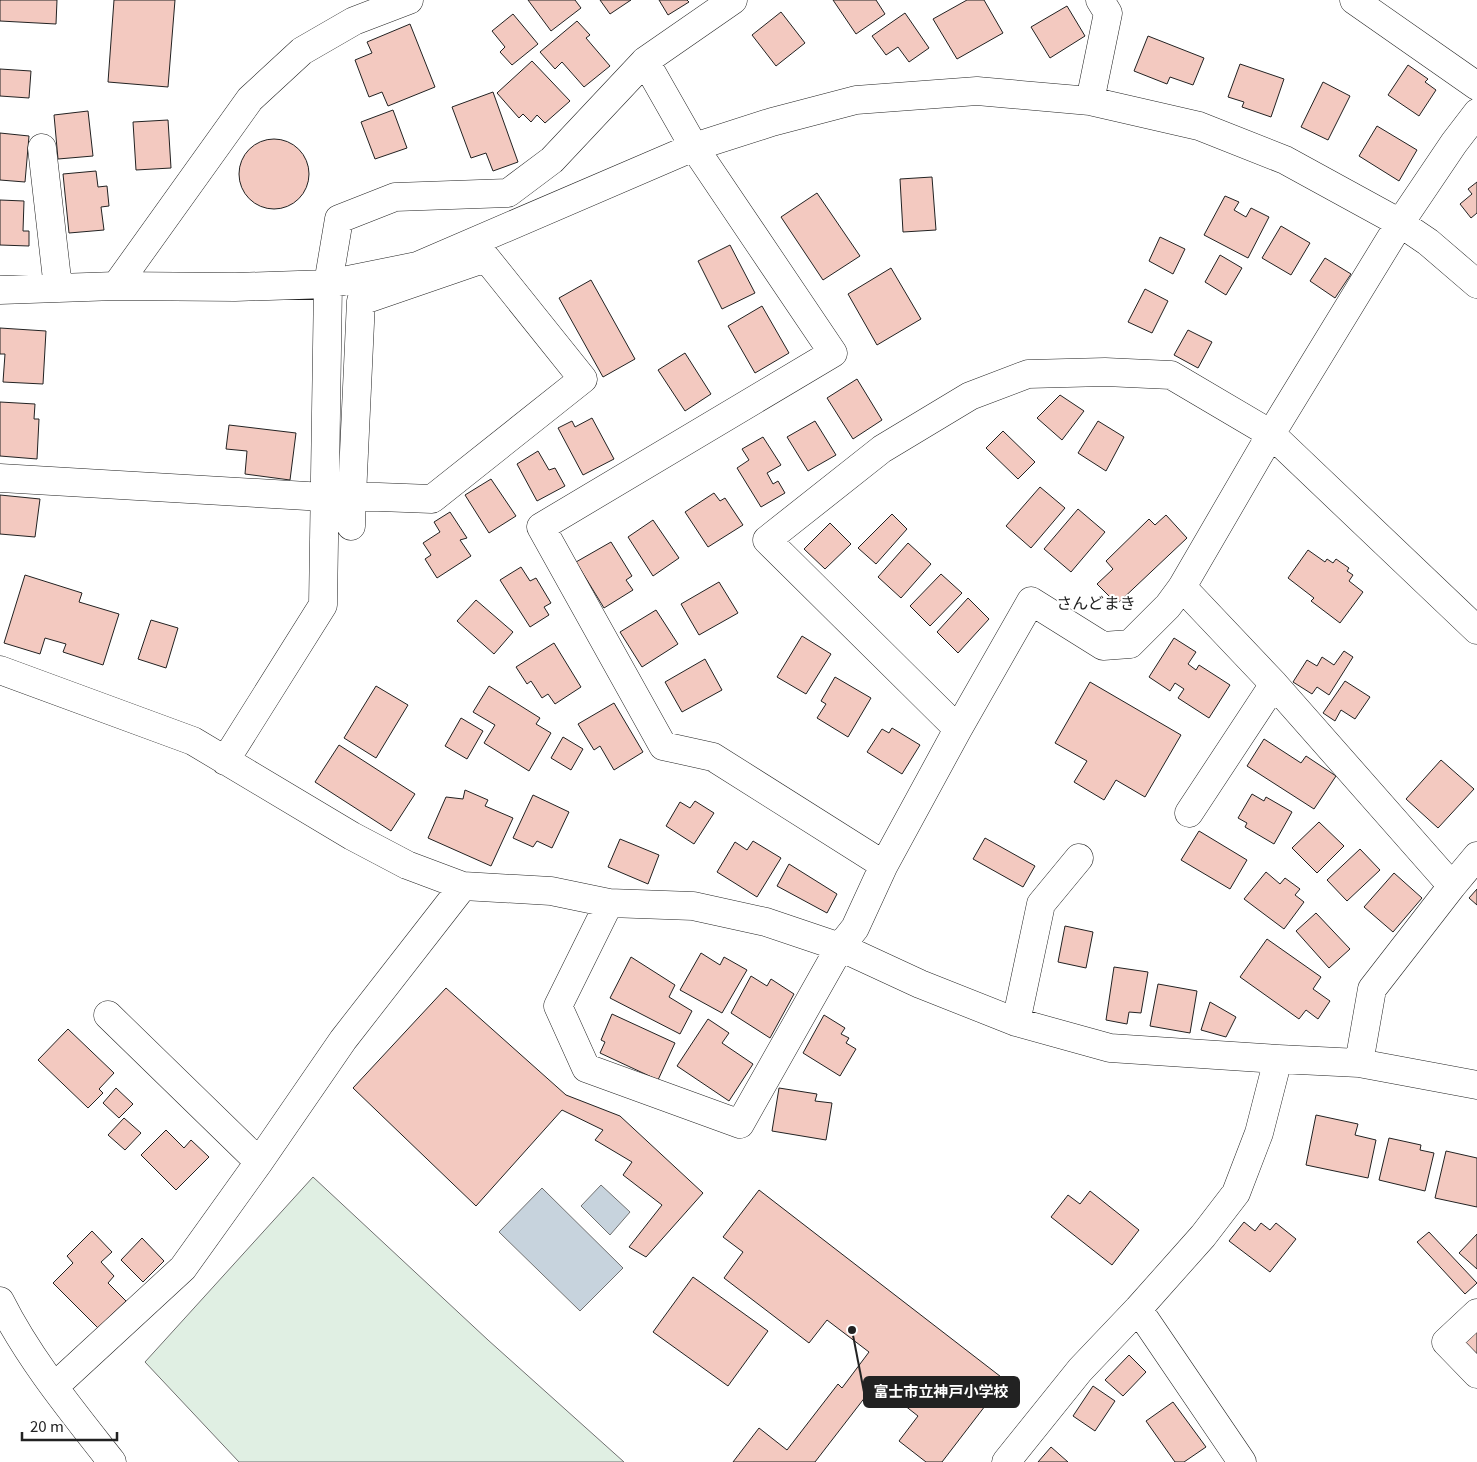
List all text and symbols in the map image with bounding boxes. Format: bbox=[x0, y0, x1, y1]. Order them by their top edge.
district label: さんどまき bbox=[1056, 590, 1136, 614]
callout: 富士市立神戸小学校 bbox=[864, 1377, 1019, 1407]
text: 富士市立神戸小学校 bbox=[873, 1380, 1009, 1401]
scale bar bbox=[22, 1410, 118, 1442]
text: 20 m bbox=[30, 1415, 64, 1436]

